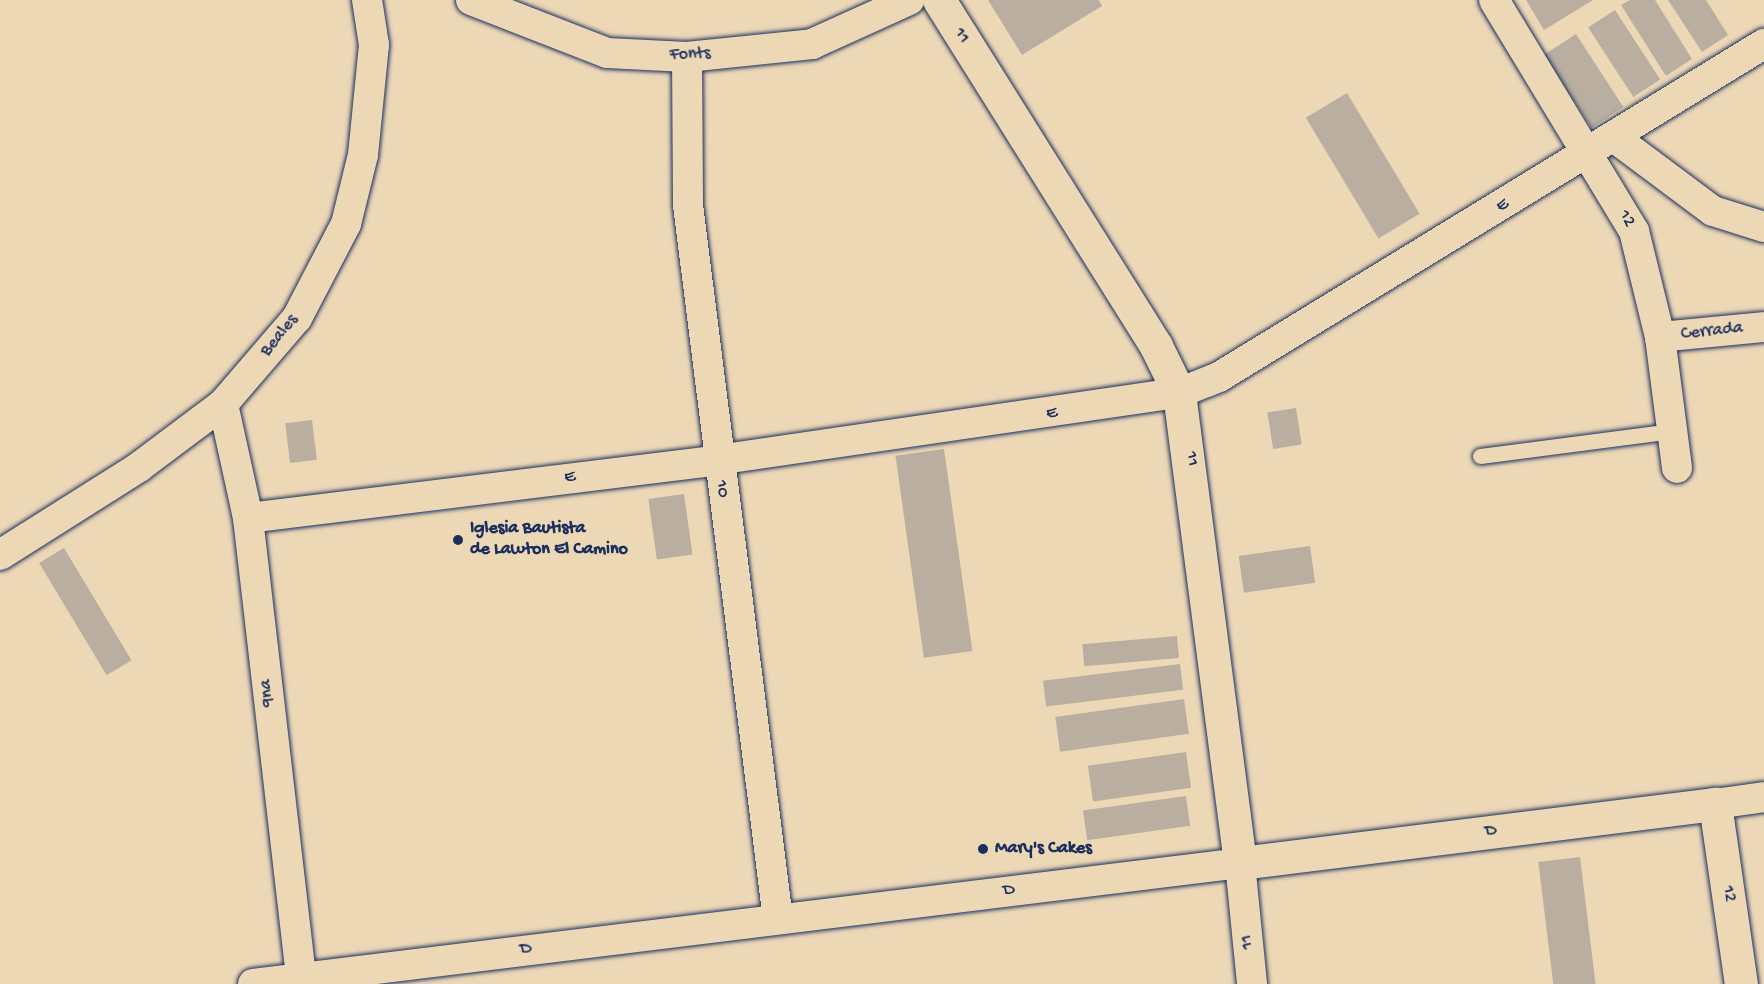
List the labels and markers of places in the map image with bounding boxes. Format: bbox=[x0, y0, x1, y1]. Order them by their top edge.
place label: Iglesia Bautista de Lawton El Camino bbox=[470, 519, 628, 562]
marker: Iglesia Bautista de Lawton El Camino bbox=[451, 533, 465, 547]
place label: Mary's Cakes bbox=[995, 838, 1092, 860]
marker: Mary's Cakes bbox=[976, 842, 990, 856]

